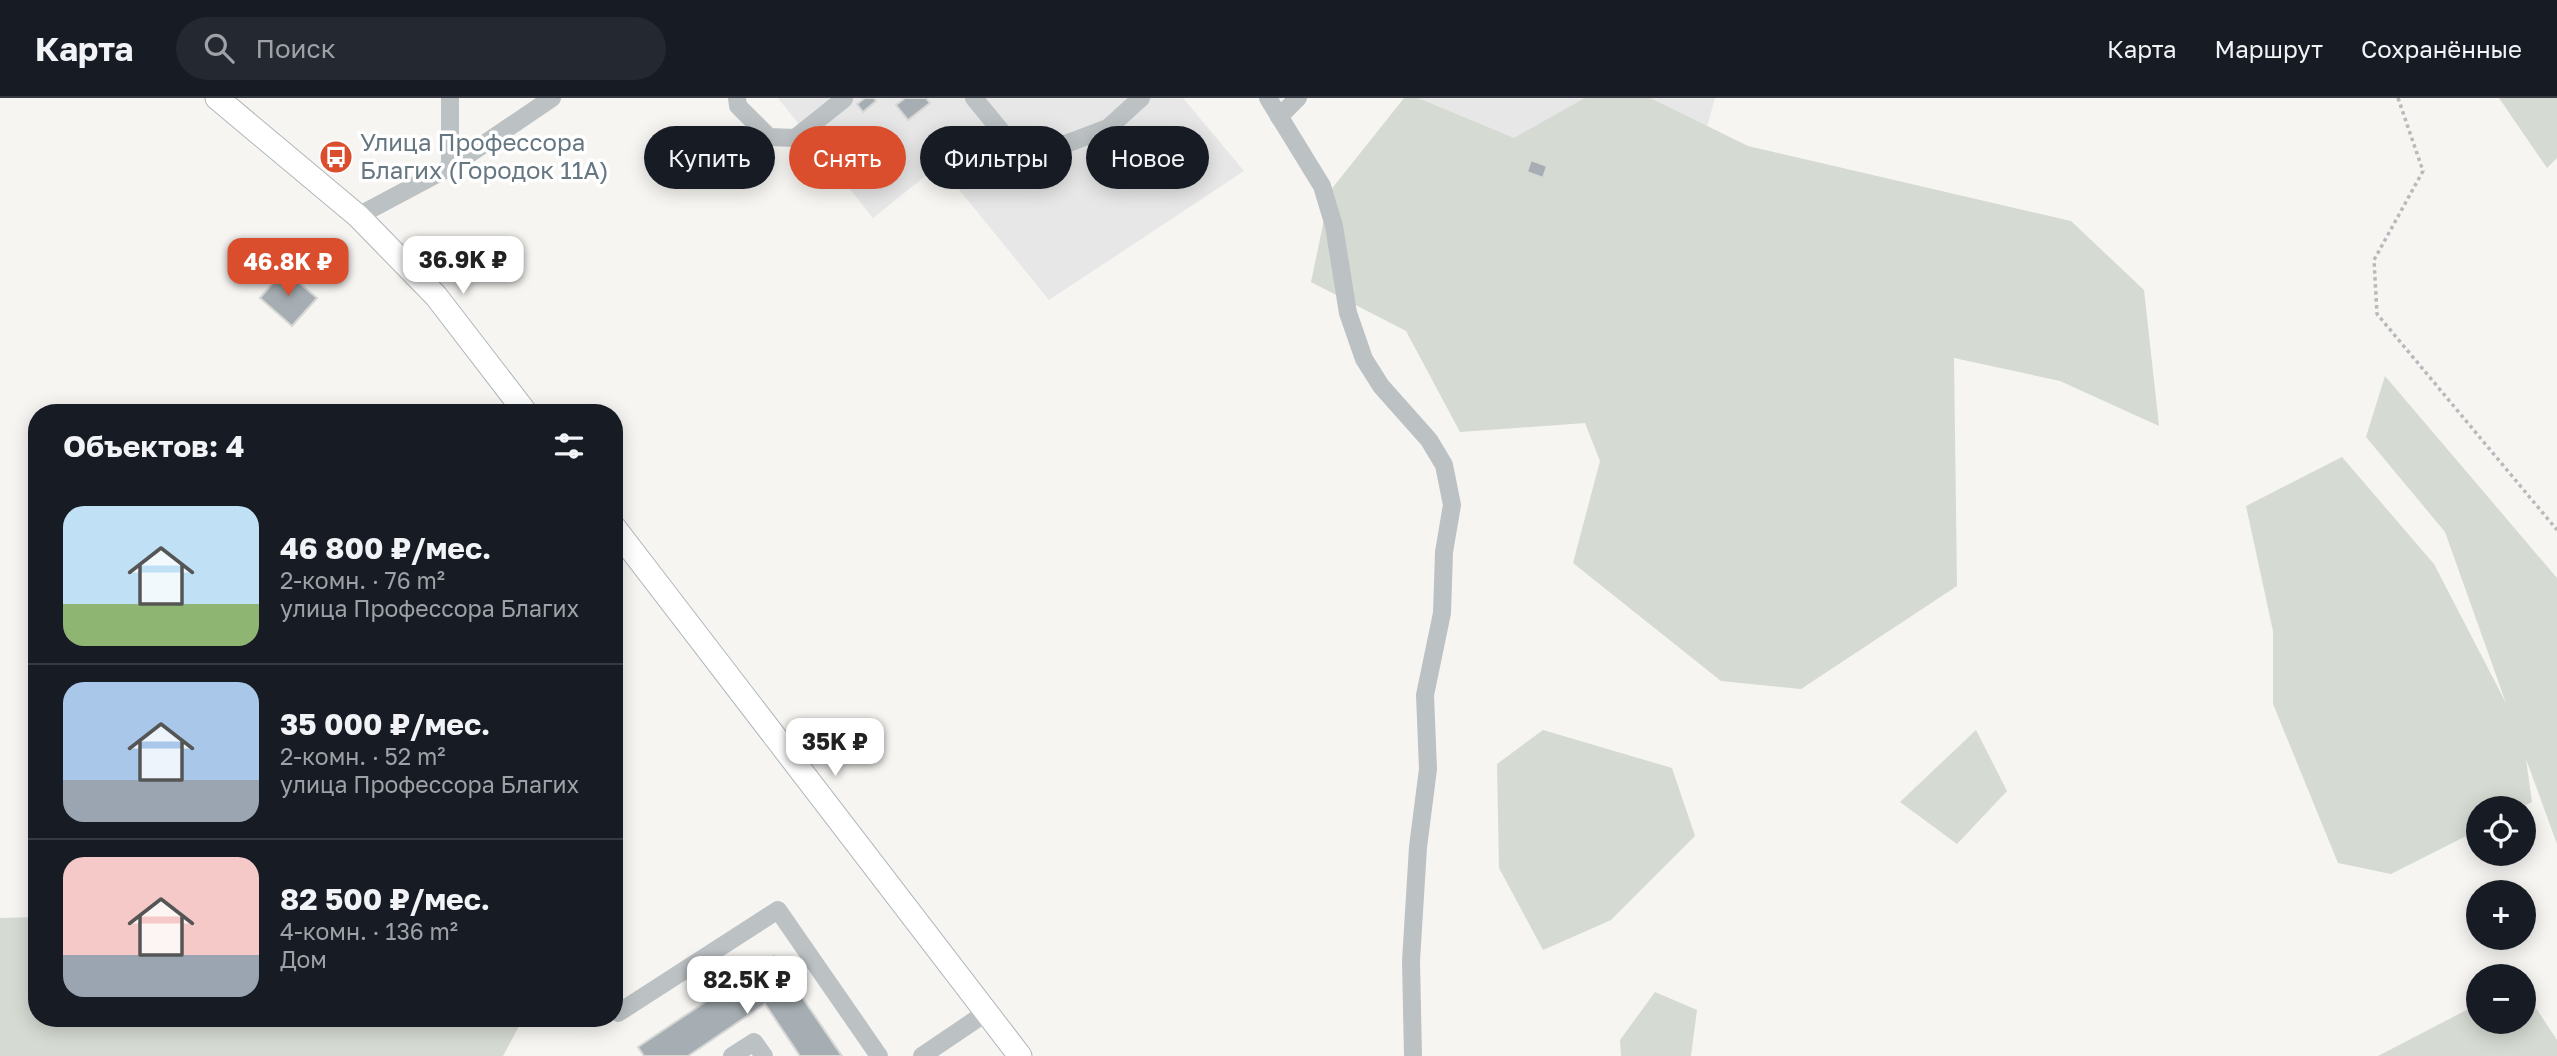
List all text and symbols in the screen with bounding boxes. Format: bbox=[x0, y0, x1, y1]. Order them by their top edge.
search box bbox=[176, 17, 666, 80]
text: Карта bbox=[35, 29, 134, 68]
icon: search bbox=[200, 29, 238, 67]
text: Поиск bbox=[256, 33, 336, 64]
text: Карта bbox=[2107, 34, 2177, 63]
text: Маршрут bbox=[2215, 34, 2323, 63]
text: Сохранённые bbox=[2361, 34, 2522, 63]
chip: Купить bbox=[644, 126, 775, 189]
chip: Снять bbox=[789, 126, 906, 189]
chip: Фильтры bbox=[920, 126, 1072, 189]
chip: Новое bbox=[1086, 126, 1209, 189]
place label: Улица Профессора Благих (Городок 11А) bbox=[360, 127, 609, 184]
bus stop icon: Улица Профессора Благих (Городок 11А) bbox=[317, 138, 355, 176]
pin: 36.9K ₽ bbox=[398, 236, 528, 296]
pin: 46.8K ₽ bbox=[223, 238, 353, 298]
text: 36.9K ₽ bbox=[419, 245, 507, 273]
text: 46.8K ₽ bbox=[243, 247, 333, 275]
icon: filters bbox=[550, 427, 588, 465]
text: Объектов: 4 bbox=[63, 428, 245, 464]
text: 46 800 ₽/мес. bbox=[280, 530, 491, 566]
icon: home bbox=[119, 534, 203, 618]
text: 2-комн. · 76 m² bbox=[280, 566, 445, 594]
text: улица Профессора Благих bbox=[280, 594, 579, 622]
text: 35 000 ₽/мес. bbox=[280, 706, 490, 742]
icon: home bbox=[119, 710, 203, 794]
pin: 35K ₽ bbox=[786, 718, 884, 778]
text: 35K ₽ bbox=[802, 727, 868, 755]
text: 2-комн. · 52 m² bbox=[280, 742, 446, 770]
text: улица Профессора Благих bbox=[280, 770, 579, 798]
map controls bbox=[2466, 796, 2536, 1034]
button: locate bbox=[2466, 796, 2536, 866]
button: + bbox=[2466, 880, 2536, 950]
text: 82 500 ₽/мес. bbox=[280, 881, 490, 917]
icon: home bbox=[119, 885, 203, 969]
text: 4-комн. · 136 m² bbox=[280, 917, 458, 945]
text: Дом bbox=[280, 945, 327, 973]
pin: 82.5K ₽ bbox=[682, 956, 812, 1016]
button: − bbox=[2466, 964, 2536, 1034]
text: 82.5K ₽ bbox=[703, 965, 791, 993]

